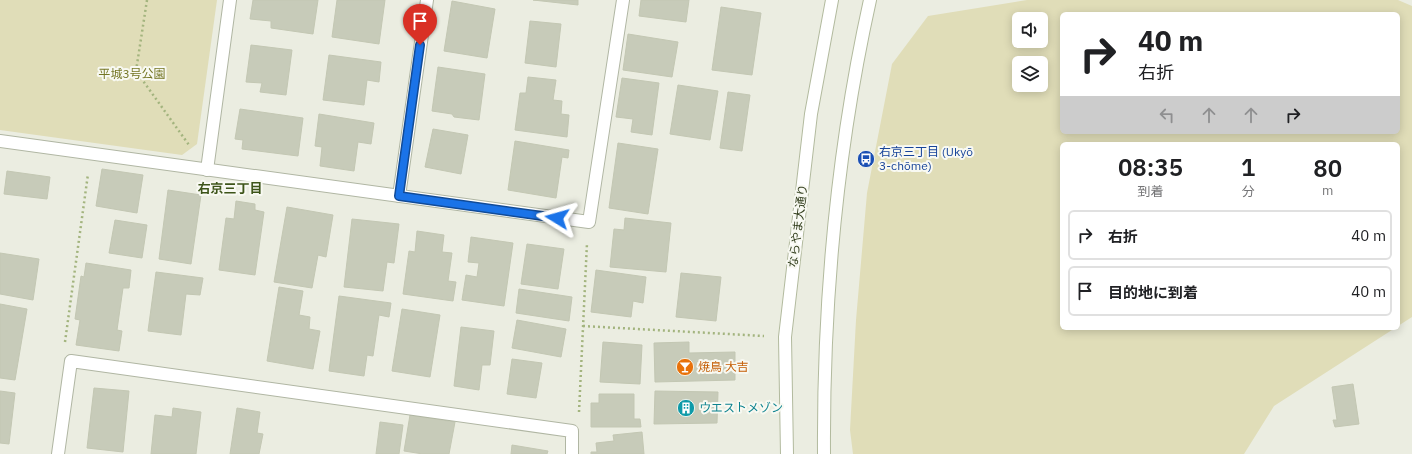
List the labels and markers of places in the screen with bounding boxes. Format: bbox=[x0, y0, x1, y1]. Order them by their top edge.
pin bbox=[403, 4, 437, 45]
place label: 右京三丁目 (Ukyō 3-chōme) bbox=[879, 144, 973, 173]
bus stop icon: 右京三丁目 (Ukyō 3-chōme) bbox=[856, 149, 876, 169]
bar icon: 焼鳥 大吉 bbox=[675, 357, 695, 377]
place label: 焼鳥 大吉 bbox=[698, 359, 749, 374]
building icon: ウエストメゾン bbox=[676, 398, 696, 418]
place label: ウエストメゾン bbox=[699, 400, 783, 415]

